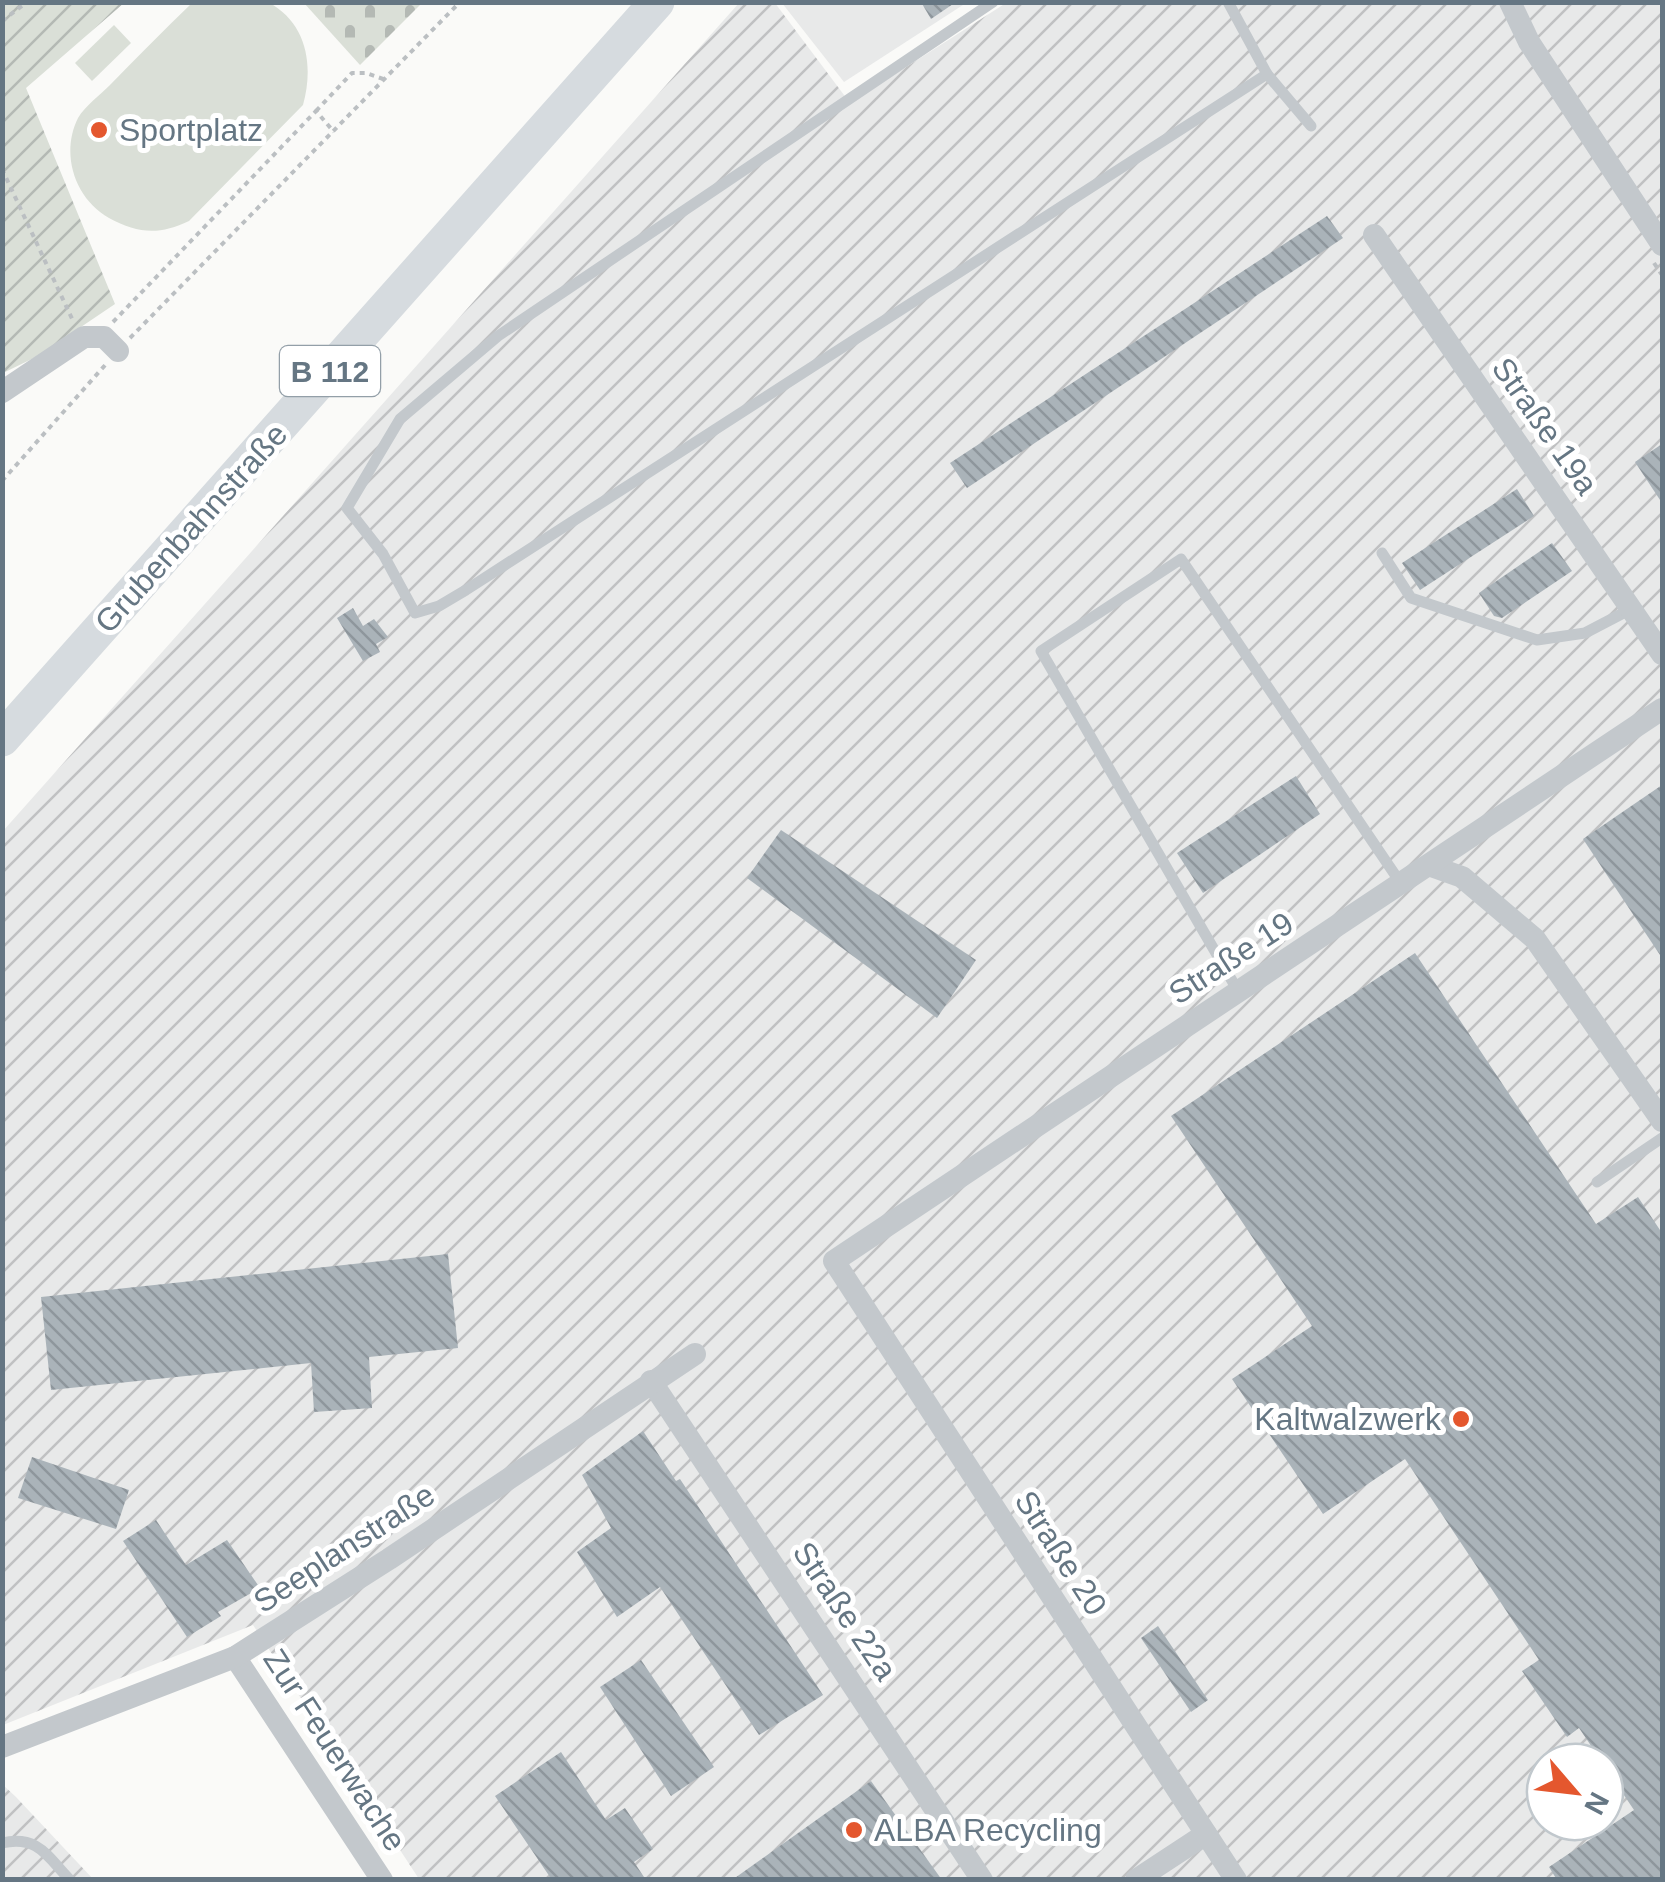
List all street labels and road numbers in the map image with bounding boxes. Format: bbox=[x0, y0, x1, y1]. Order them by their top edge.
road number: B 112 bbox=[280, 346, 380, 396]
street label: Straße 19a bbox=[1485, 351, 1605, 501]
street label: Grubenbahnstraße bbox=[88, 416, 294, 640]
street label: Straße 19 bbox=[1162, 905, 1300, 1011]
street label: Seeplanstraße bbox=[247, 1476, 441, 1620]
street label: Straße 20 bbox=[1008, 1484, 1114, 1622]
street label: Straße 22a bbox=[786, 1535, 904, 1687]
street label: Zur Feuerwache bbox=[256, 1642, 414, 1858]

